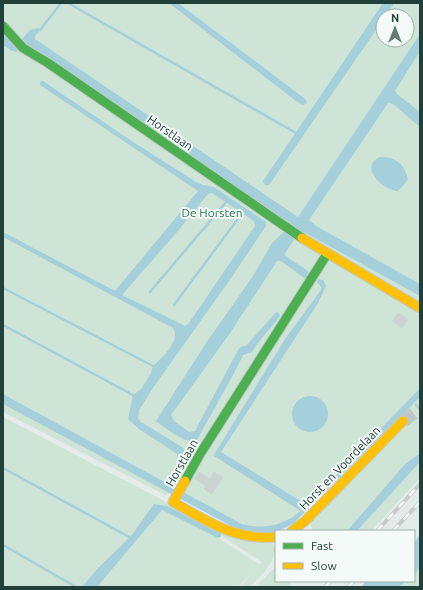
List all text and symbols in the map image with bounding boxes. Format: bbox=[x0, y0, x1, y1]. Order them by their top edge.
north arrow bbox=[375, 8, 415, 48]
text: N bbox=[391, 12, 399, 24]
street label: Horstlaan bbox=[145, 112, 195, 153]
park label: De Horsten bbox=[181, 206, 243, 219]
street label: Horst en Voordelaan bbox=[297, 423, 383, 512]
street label: Horstlaan bbox=[163, 437, 200, 489]
legend bbox=[275, 530, 415, 582]
text: Fast bbox=[311, 539, 333, 552]
text: Slow bbox=[311, 559, 337, 572]

